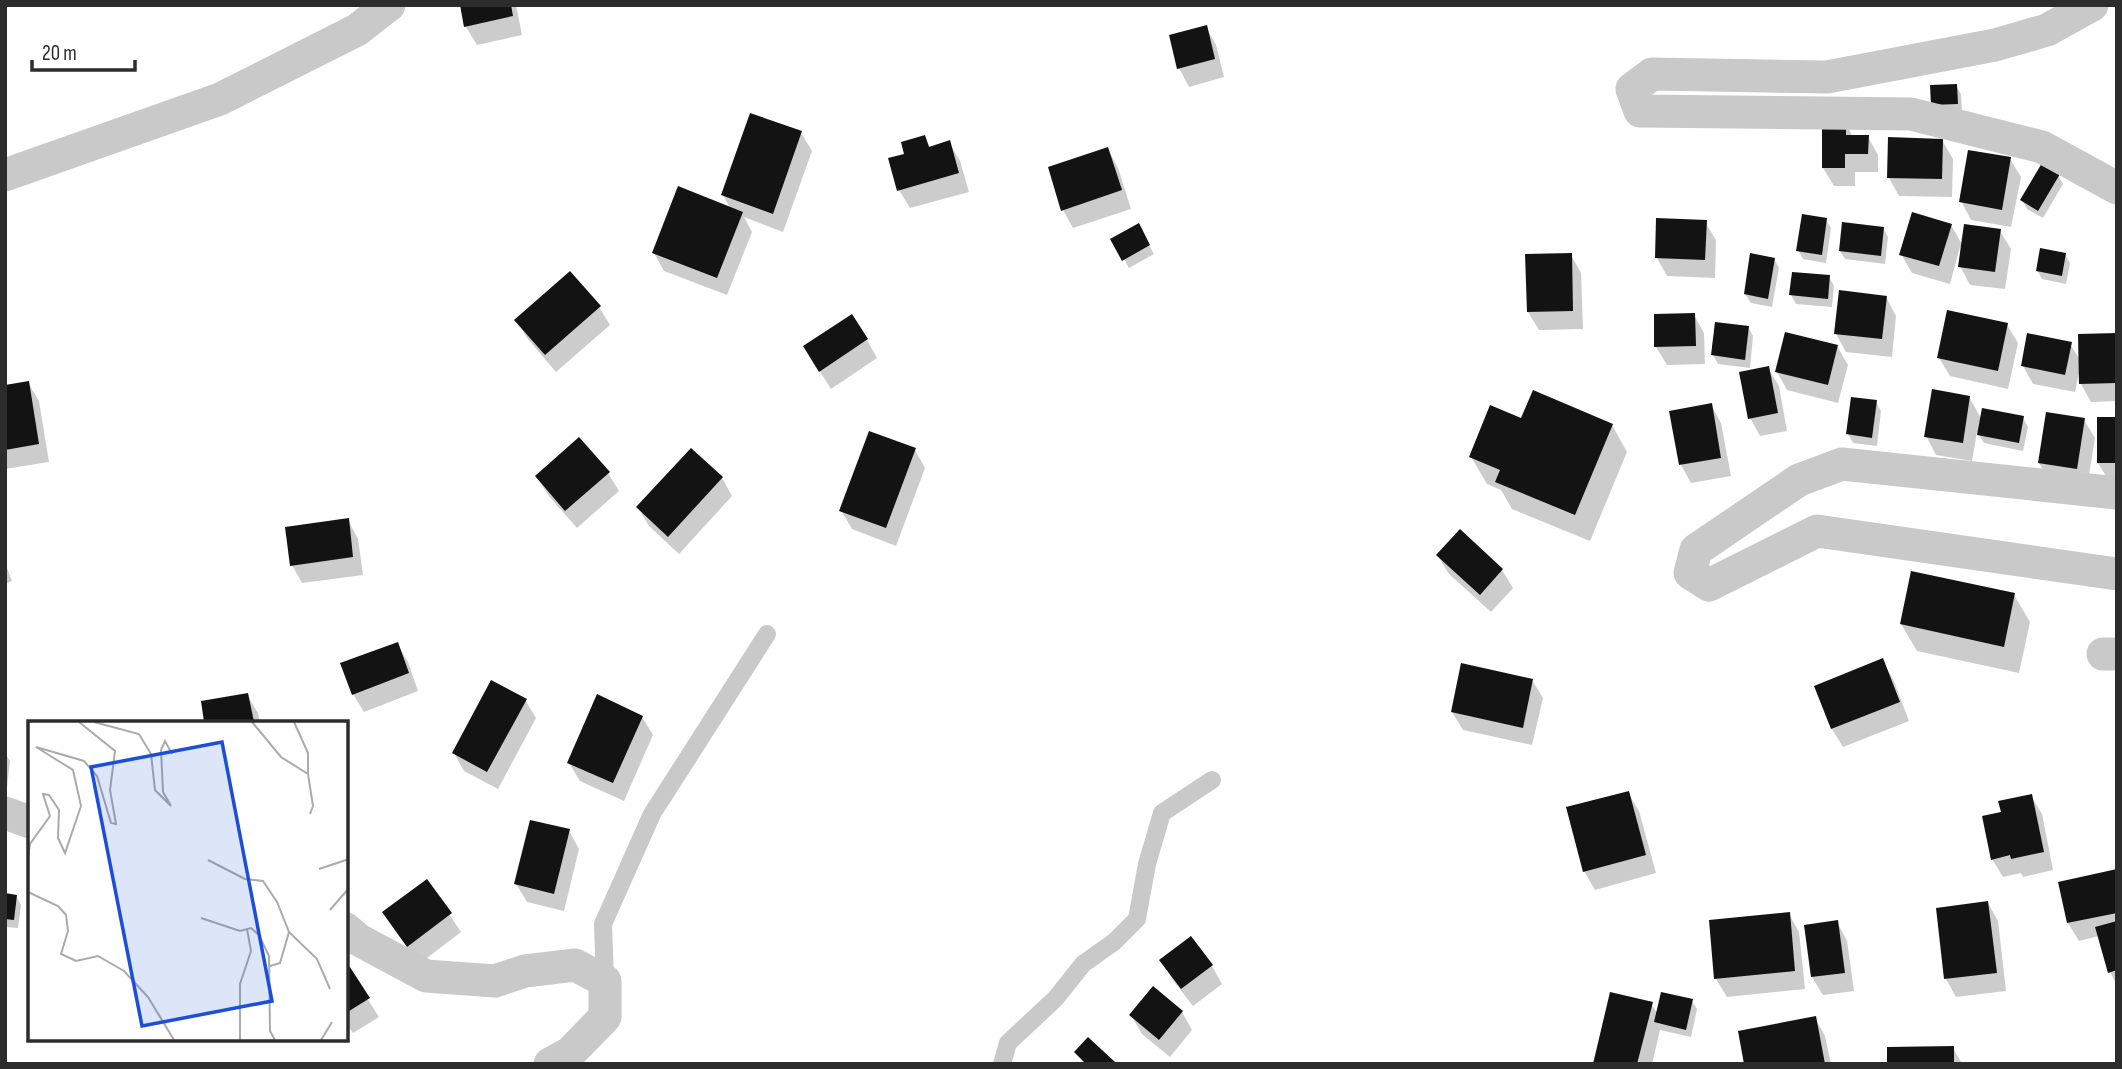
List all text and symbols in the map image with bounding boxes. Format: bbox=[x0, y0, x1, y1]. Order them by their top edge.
scale bar bbox=[32, 28, 135, 72]
text: 20 m bbox=[42, 41, 77, 66]
inset map bbox=[28, 721, 348, 1041]

